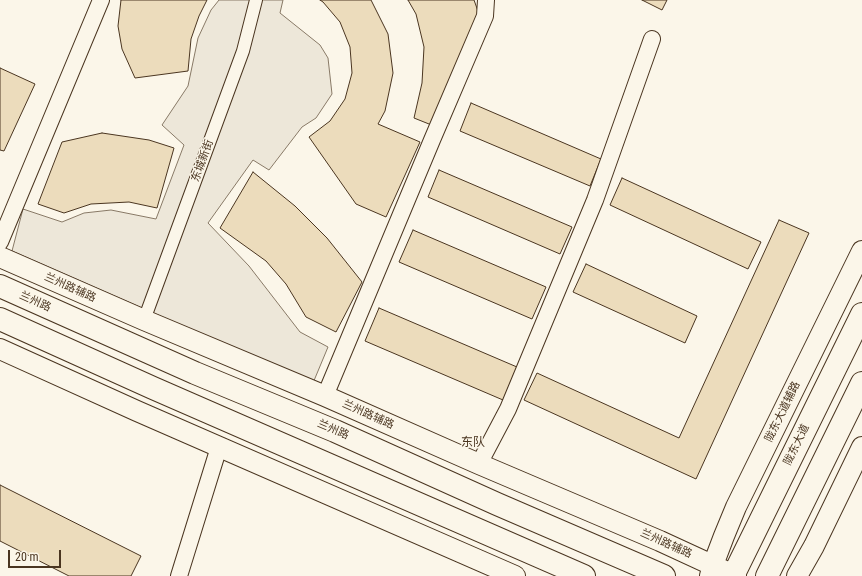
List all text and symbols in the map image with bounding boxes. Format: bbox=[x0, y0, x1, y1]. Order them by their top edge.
street label: 东城新街 bbox=[189, 138, 217, 184]
street label: 兰州路辅路 bbox=[42, 271, 98, 305]
street label: 兰州路 bbox=[17, 289, 53, 315]
street label: 陇东大道辅路 bbox=[763, 379, 803, 445]
street label: 兰州路辅路 bbox=[340, 398, 396, 432]
street label: 兰州路 bbox=[315, 417, 351, 443]
street label: 陇东大道 bbox=[781, 422, 813, 468]
district label: 东队 bbox=[461, 436, 485, 450]
street label: 兰州路辅路 bbox=[638, 527, 694, 561]
scale bar bbox=[10, 542, 63, 568]
text: 20 m bbox=[15, 550, 39, 564]

